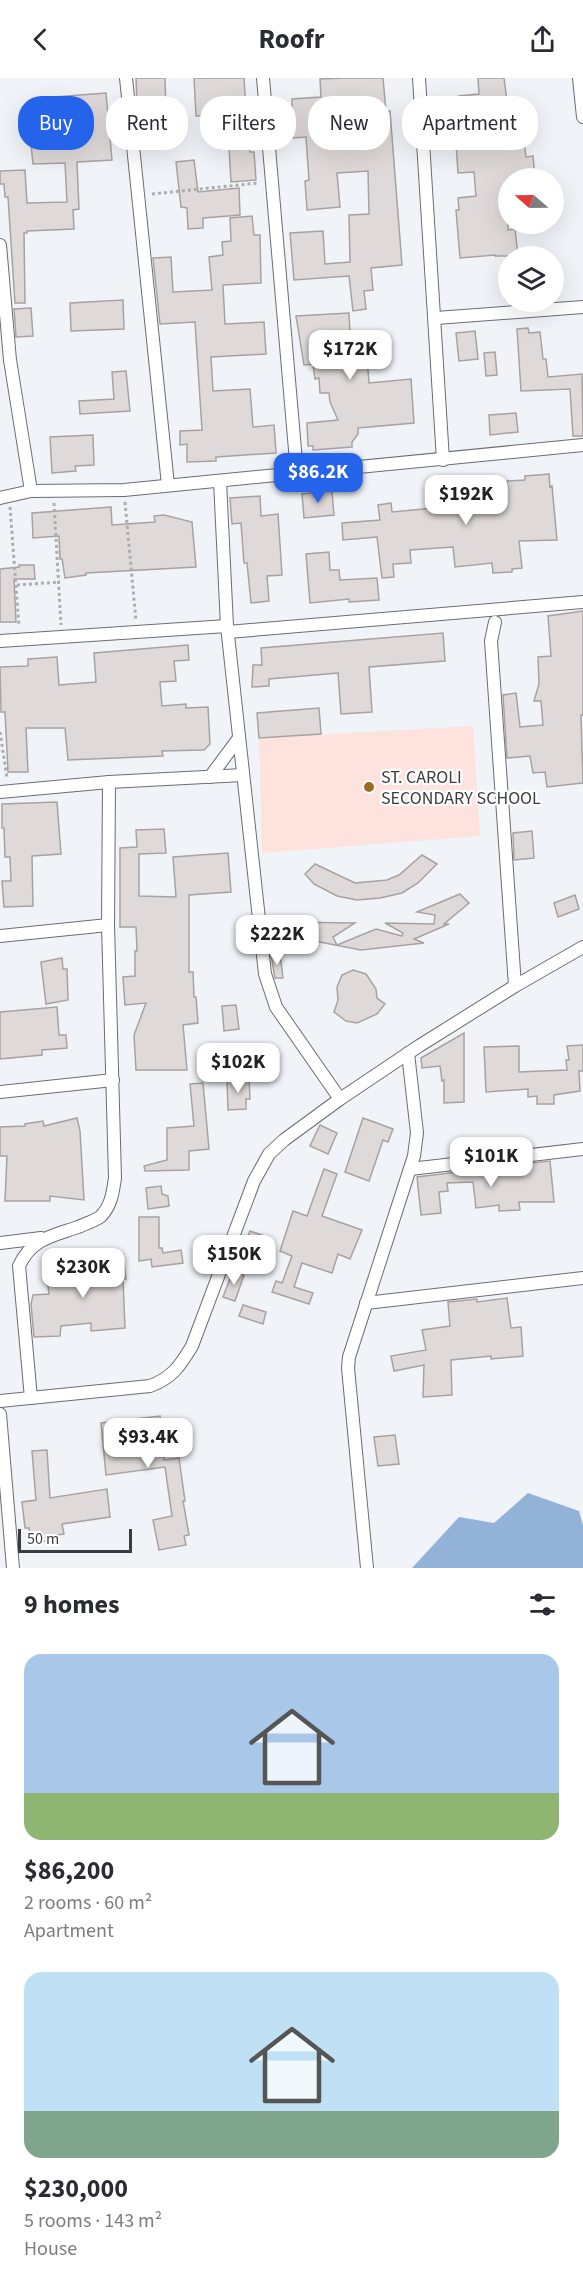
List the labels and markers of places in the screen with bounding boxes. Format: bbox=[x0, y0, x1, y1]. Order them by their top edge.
pin: $172K bbox=[308, 330, 392, 381]
pin: $86.2K bbox=[269, 453, 367, 504]
pin: $192K bbox=[424, 475, 508, 526]
place label: ST. CAROLI SECONDARY SCHOOL bbox=[381, 765, 541, 811]
marker: ST. CAROLI SECONDARY SCHOOL bbox=[362, 780, 376, 794]
pin: $222K bbox=[235, 915, 319, 966]
pin: $102K bbox=[196, 1043, 280, 1094]
pin: $101K bbox=[449, 1137, 533, 1188]
pin: $150K bbox=[192, 1235, 276, 1286]
pin: $230K bbox=[41, 1248, 125, 1299]
pin: $93.4K bbox=[99, 1418, 197, 1469]

